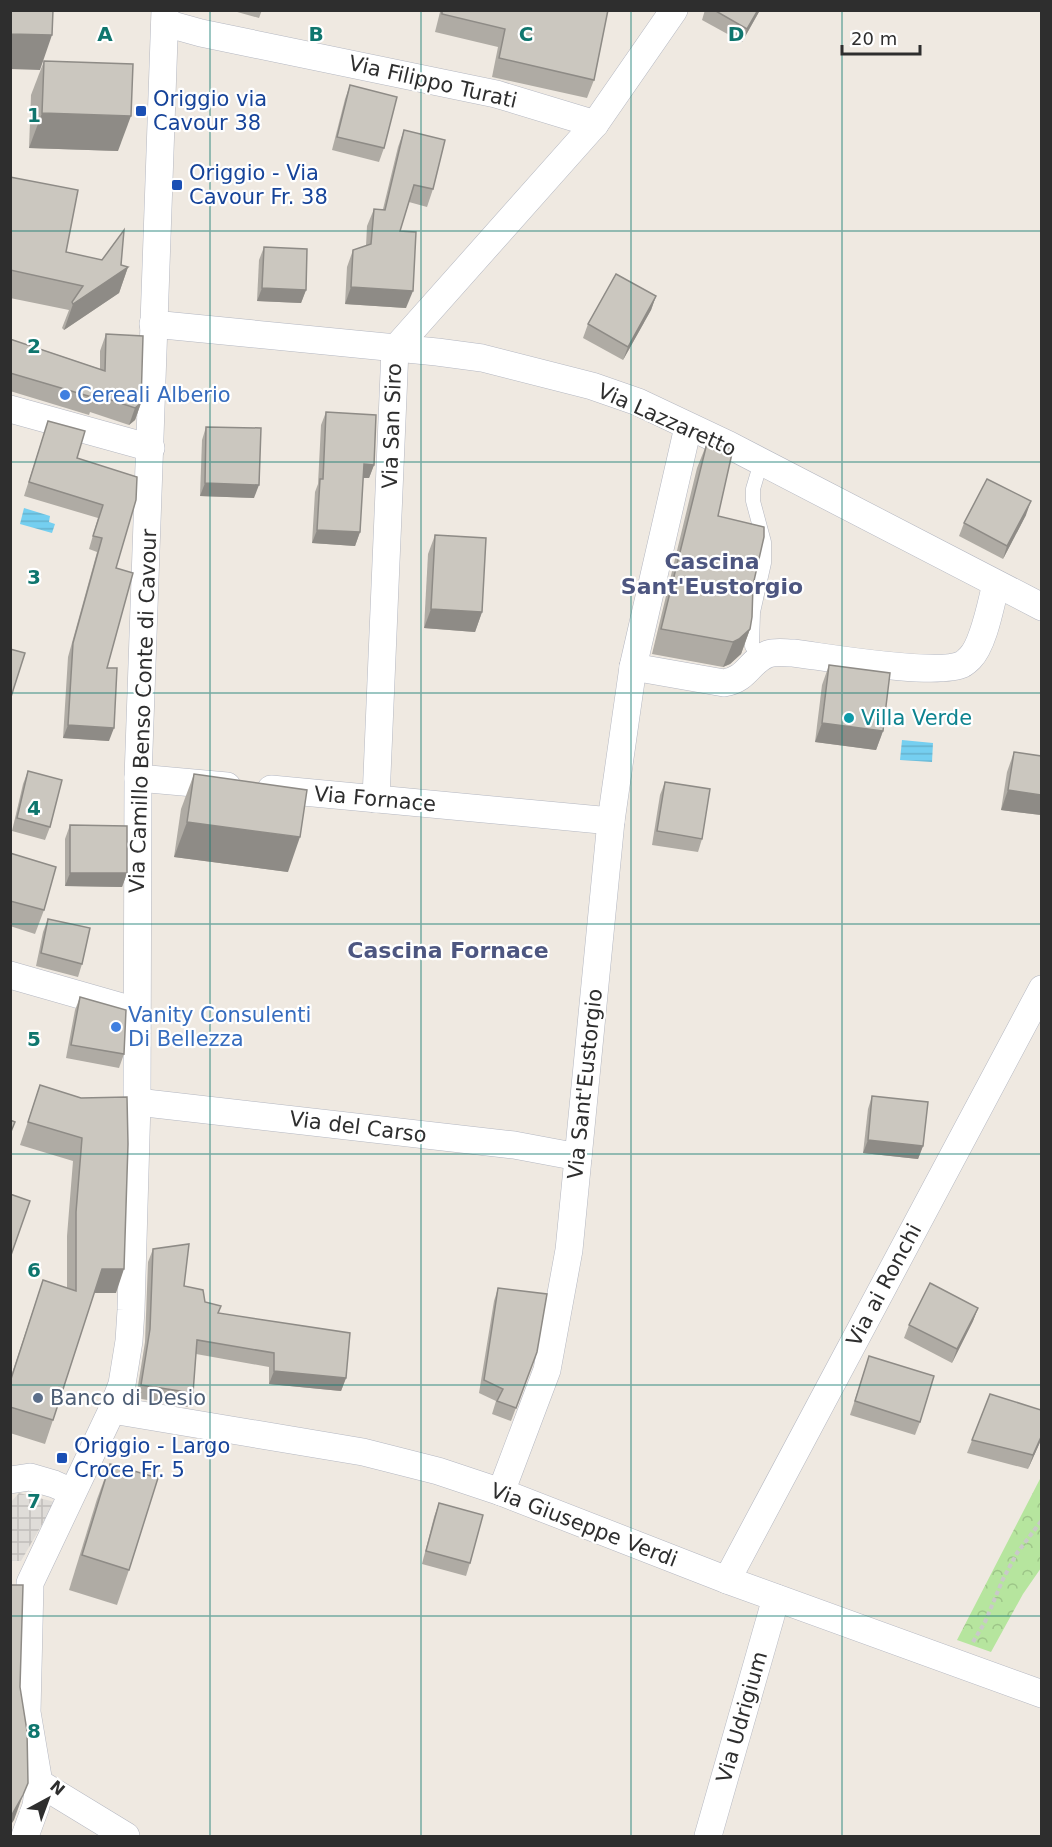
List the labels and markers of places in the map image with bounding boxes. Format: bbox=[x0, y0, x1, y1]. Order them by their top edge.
place label: Origgio via Cavour 38 bbox=[153, 87, 267, 135]
marker: Origgio via Cavour 38 bbox=[134, 104, 148, 118]
place label: Origgio - Via Cavour Fr. 38 bbox=[189, 161, 328, 209]
marker: Origgio - Via Cavour Fr. 38 bbox=[170, 178, 184, 192]
place label: Cereali Alberio bbox=[77, 383, 231, 407]
marker: Cereali Alberio bbox=[58, 388, 72, 402]
place label: Villa Verde bbox=[861, 706, 972, 730]
marker: Villa Verde bbox=[842, 711, 856, 725]
place label: Vanity Consulenti Di Bellezza bbox=[128, 1003, 311, 1051]
marker: Vanity Consulenti Di Bellezza bbox=[109, 1020, 123, 1034]
place label: Banco di Desio bbox=[50, 1386, 206, 1410]
marker: Banco di Desio bbox=[31, 1391, 45, 1405]
place label: Origgio - Largo Croce Fr. 5 bbox=[74, 1434, 230, 1482]
marker: Origgio - Largo Croce Fr. 5 bbox=[55, 1451, 69, 1465]

